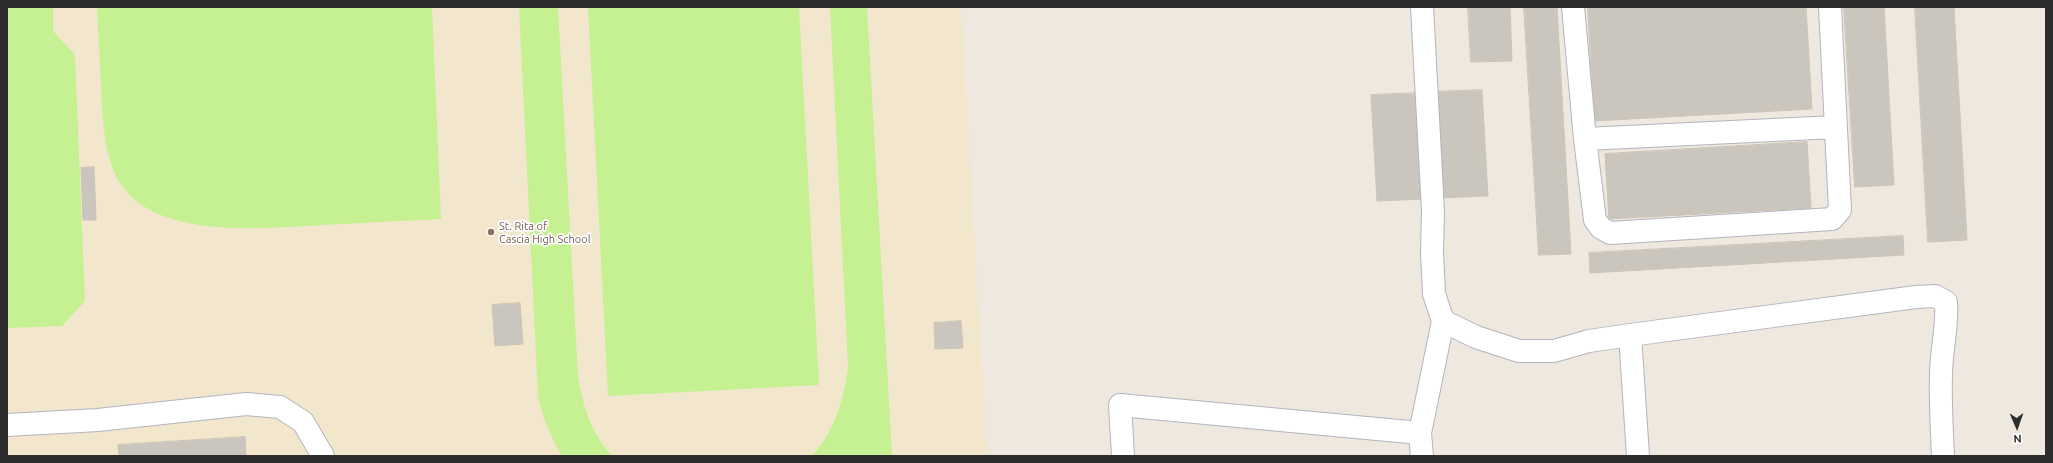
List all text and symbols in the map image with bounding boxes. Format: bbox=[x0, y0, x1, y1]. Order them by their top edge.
place label: St. Rita of Cascia High School bbox=[499, 219, 591, 245]
marker: St. Rita of Cascia High School bbox=[486, 227, 496, 237]
north arrow bbox=[1997, 407, 2037, 447]
text: N bbox=[2013, 433, 2022, 445]

